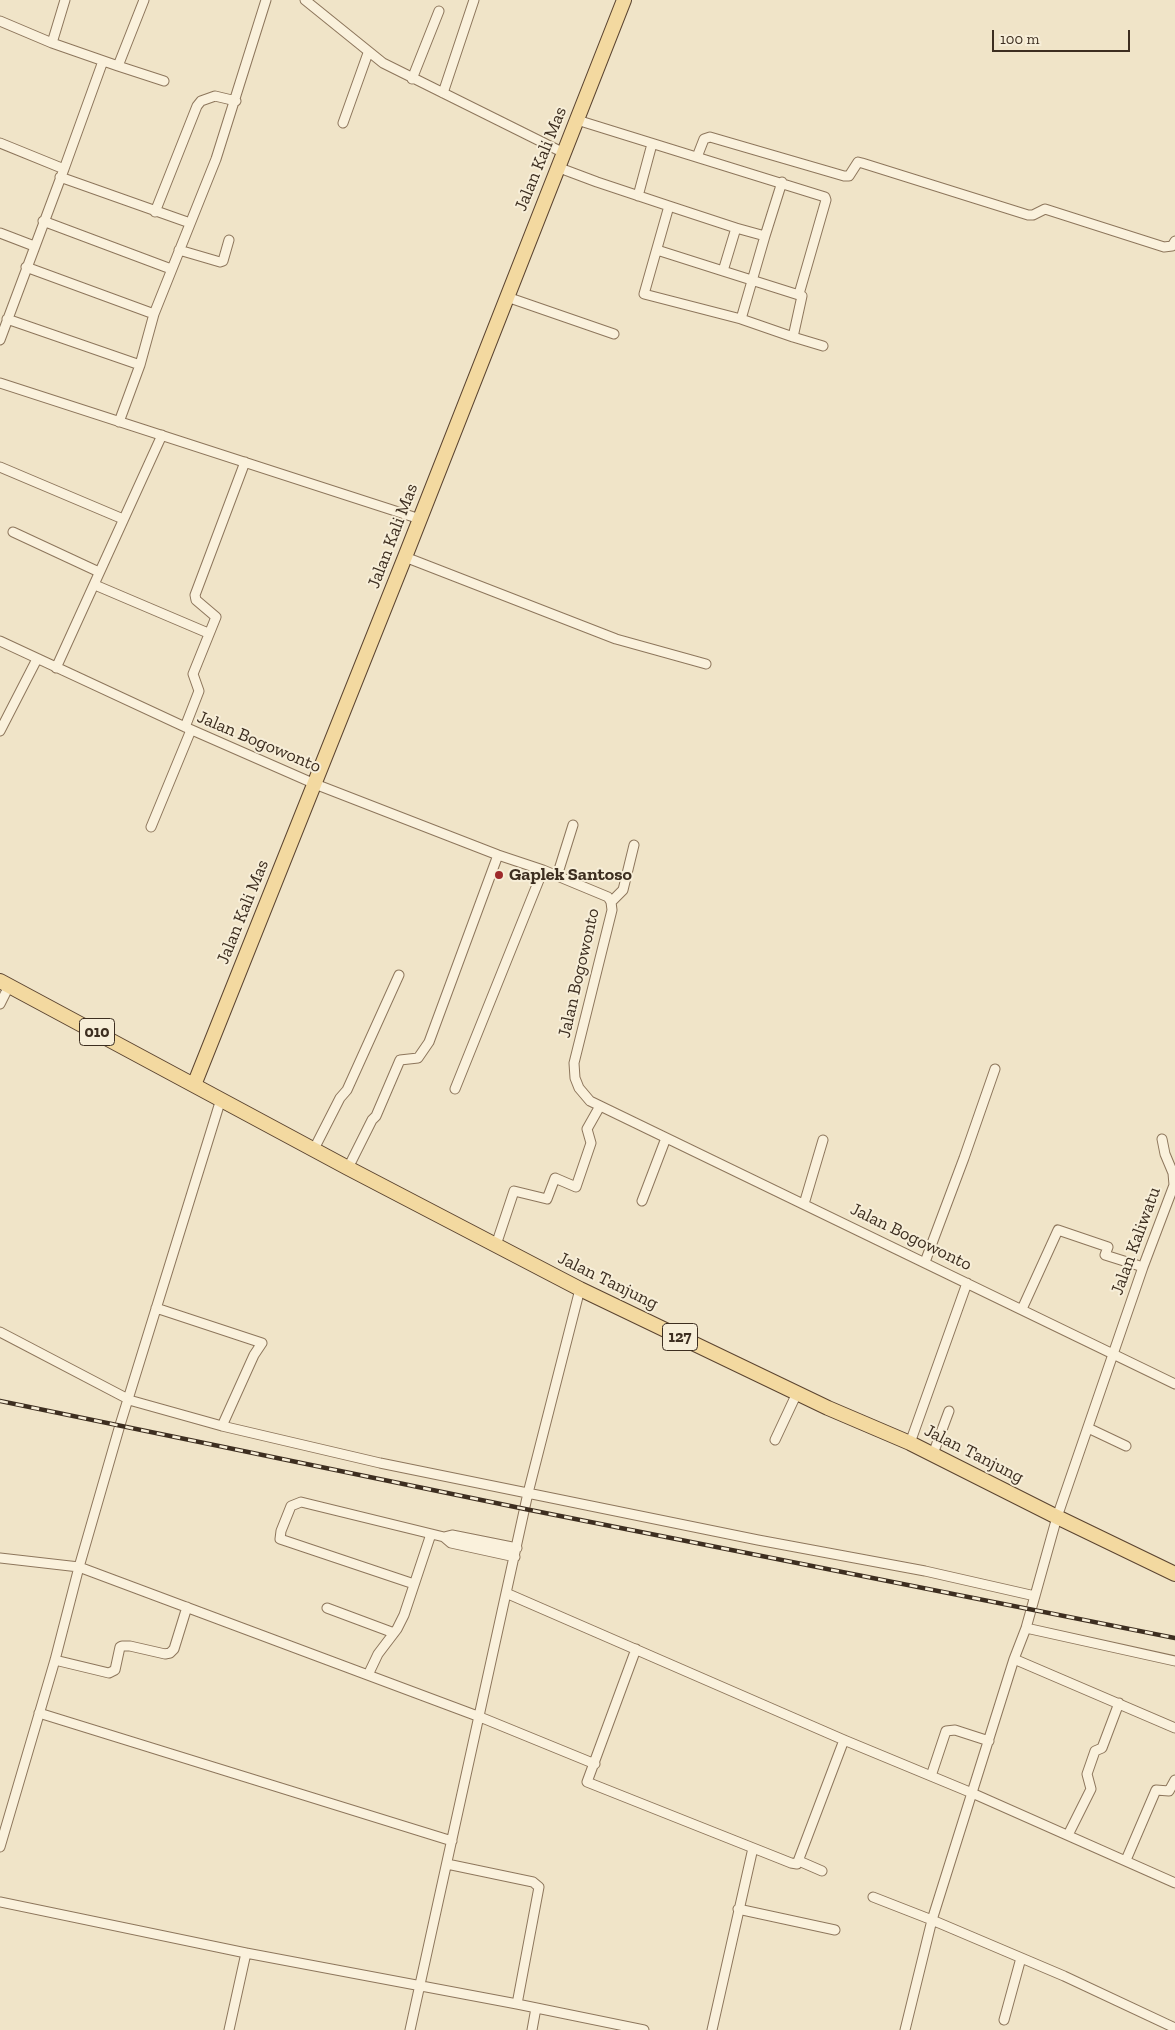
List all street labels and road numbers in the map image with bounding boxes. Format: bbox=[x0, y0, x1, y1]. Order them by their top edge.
street label: Jalan Kali Mas bbox=[510, 104, 572, 214]
street label: Jalan Kali Mas bbox=[363, 480, 423, 592]
street label: Jalan Bogowonto bbox=[194, 706, 324, 778]
street label: Jalan Kali Mas bbox=[212, 857, 274, 967]
street label: Jalan Bogowonto bbox=[554, 906, 604, 1040]
road number: 010 bbox=[80, 1019, 114, 1046]
street label: Jalan Kaliwatu bbox=[1106, 1184, 1166, 1298]
street label: Jalan Bogowonto bbox=[847, 1198, 975, 1276]
street label: Jalan Tanjung bbox=[554, 1247, 662, 1315]
road number: 127 bbox=[662, 1324, 698, 1350]
street label: Jalan Tanjung bbox=[921, 1420, 1027, 1488]

